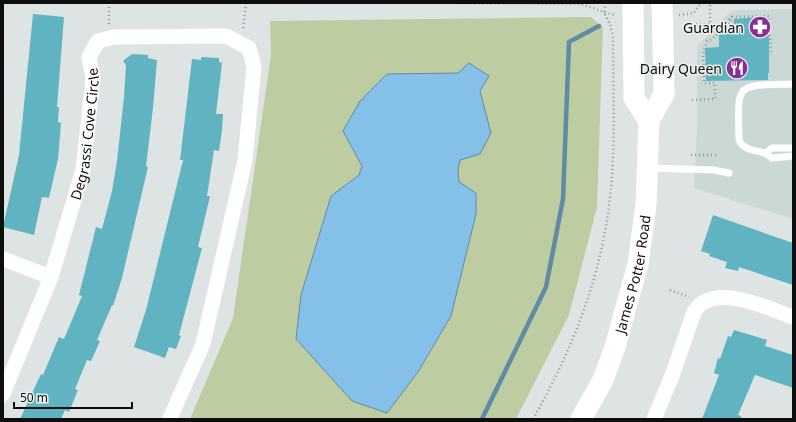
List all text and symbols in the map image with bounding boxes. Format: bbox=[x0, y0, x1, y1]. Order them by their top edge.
pharmacy icon: Guardian bbox=[747, 14, 773, 40]
place label: Guardian bbox=[683, 18, 744, 37]
restaurant icon: Dairy Queen bbox=[724, 55, 750, 81]
place label: Dairy Queen bbox=[640, 59, 722, 78]
street label: Degrassi Cove Circle bbox=[65, 67, 103, 202]
street label: James Potter Road bbox=[609, 214, 654, 337]
scale bar bbox=[14, 384, 132, 410]
text: 50 m bbox=[20, 389, 48, 406]

